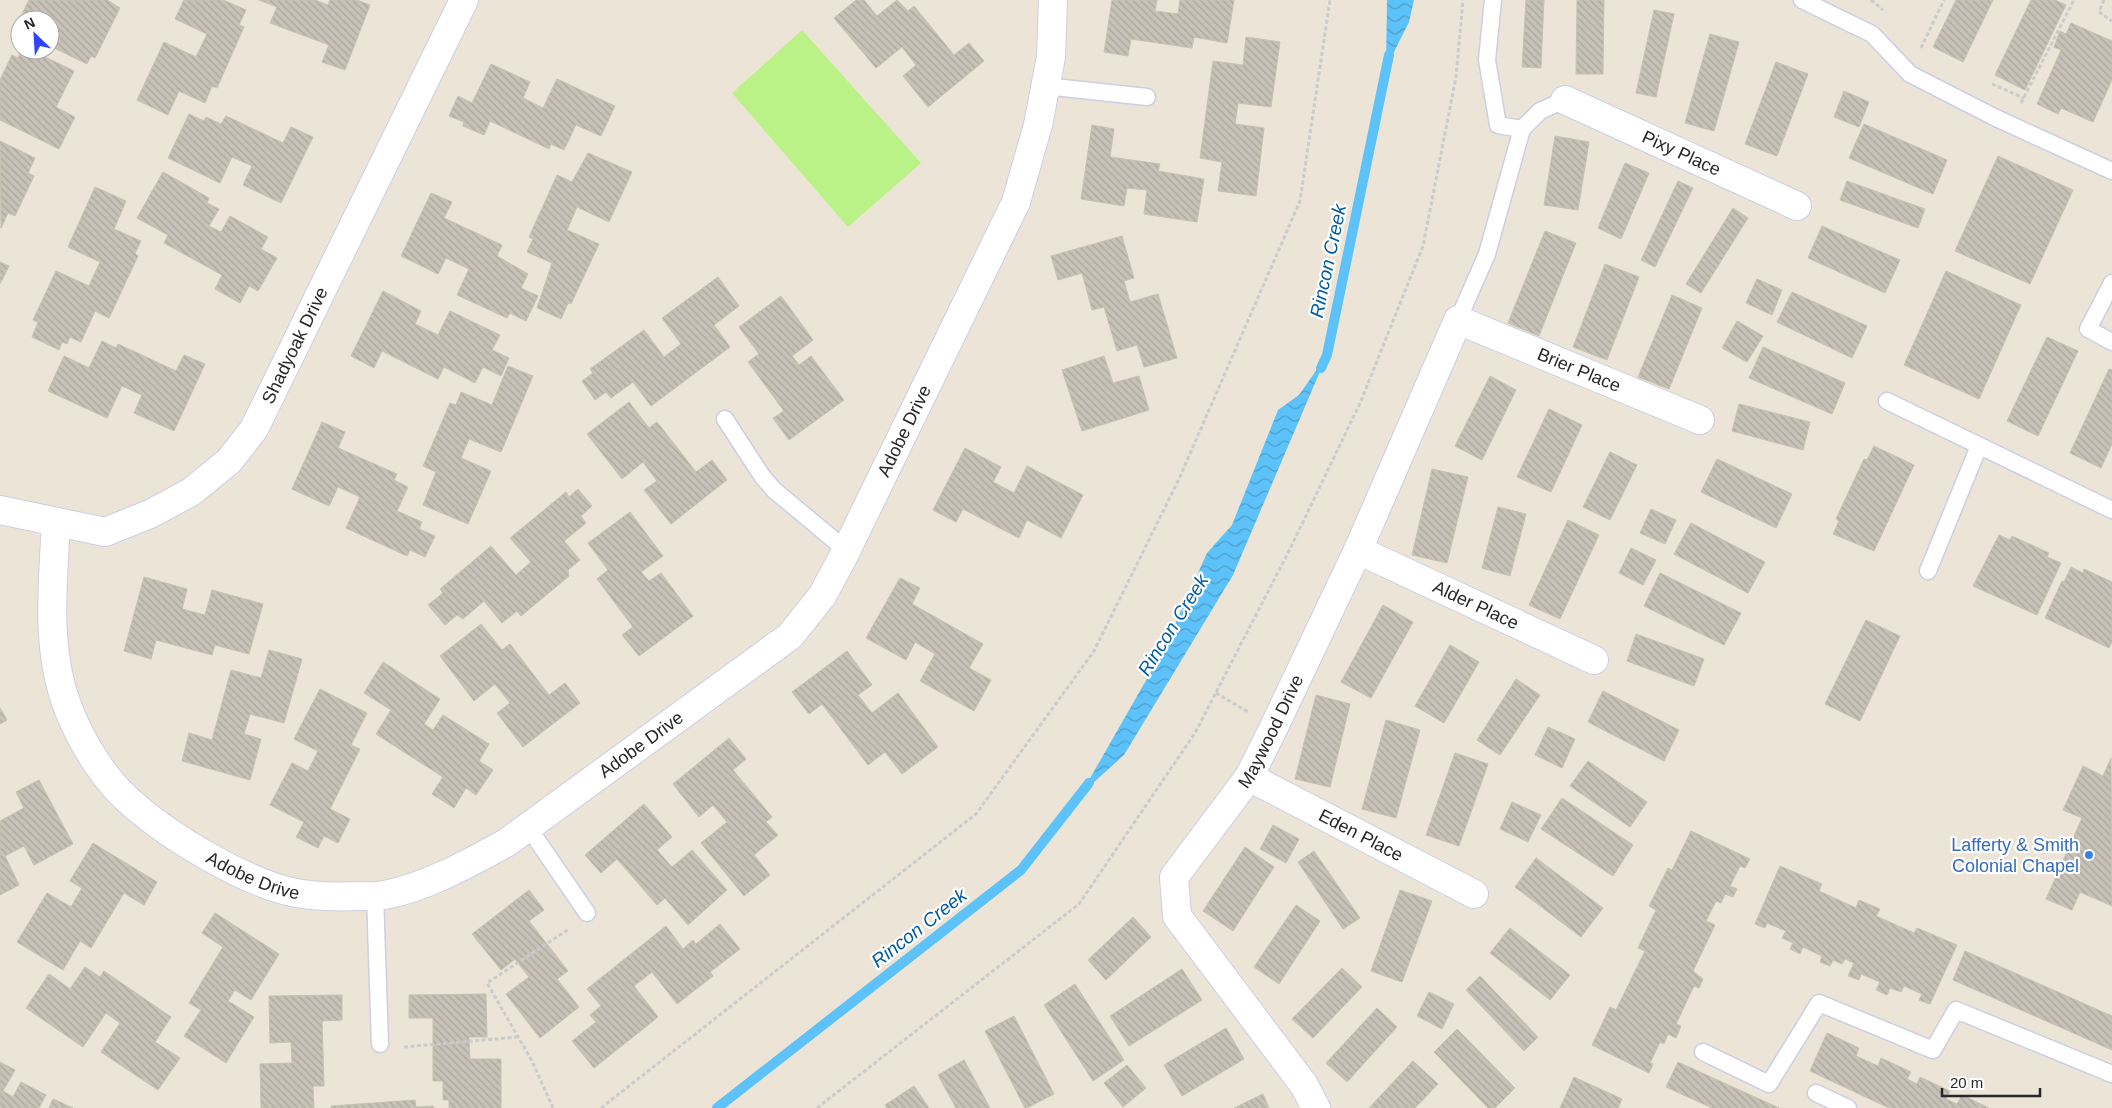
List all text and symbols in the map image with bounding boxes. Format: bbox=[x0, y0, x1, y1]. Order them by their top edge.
north arrow bbox=[10, 10, 60, 60]
text: N bbox=[22, 14, 37, 33]
street label: Pixy Place bbox=[1639, 127, 1724, 180]
water label: Rincon Creek bbox=[1306, 201, 1351, 319]
street label: Shadyoak Drive bbox=[258, 284, 332, 407]
street label: Brier Place bbox=[1534, 344, 1624, 396]
street label: Adobe Drive bbox=[874, 382, 935, 480]
water label: Rincon Creek bbox=[1134, 569, 1213, 679]
street label: Alder Place bbox=[1430, 576, 1522, 633]
street label: Maywood Drive bbox=[1234, 671, 1307, 792]
street label: Adobe Drive bbox=[595, 707, 687, 782]
street label: Eden Place bbox=[1315, 805, 1406, 865]
place label: Lafferty & Smith Colonial Chapel bbox=[1951, 835, 2079, 876]
street label: Adobe Drive bbox=[203, 848, 301, 903]
marker: Lafferty & Smith Colonial Chapel bbox=[2083, 849, 2095, 861]
water label: Rincon Creek bbox=[867, 883, 972, 972]
scale bar bbox=[1942, 1066, 2040, 1098]
text: 20 m bbox=[1950, 1074, 1983, 1091]

